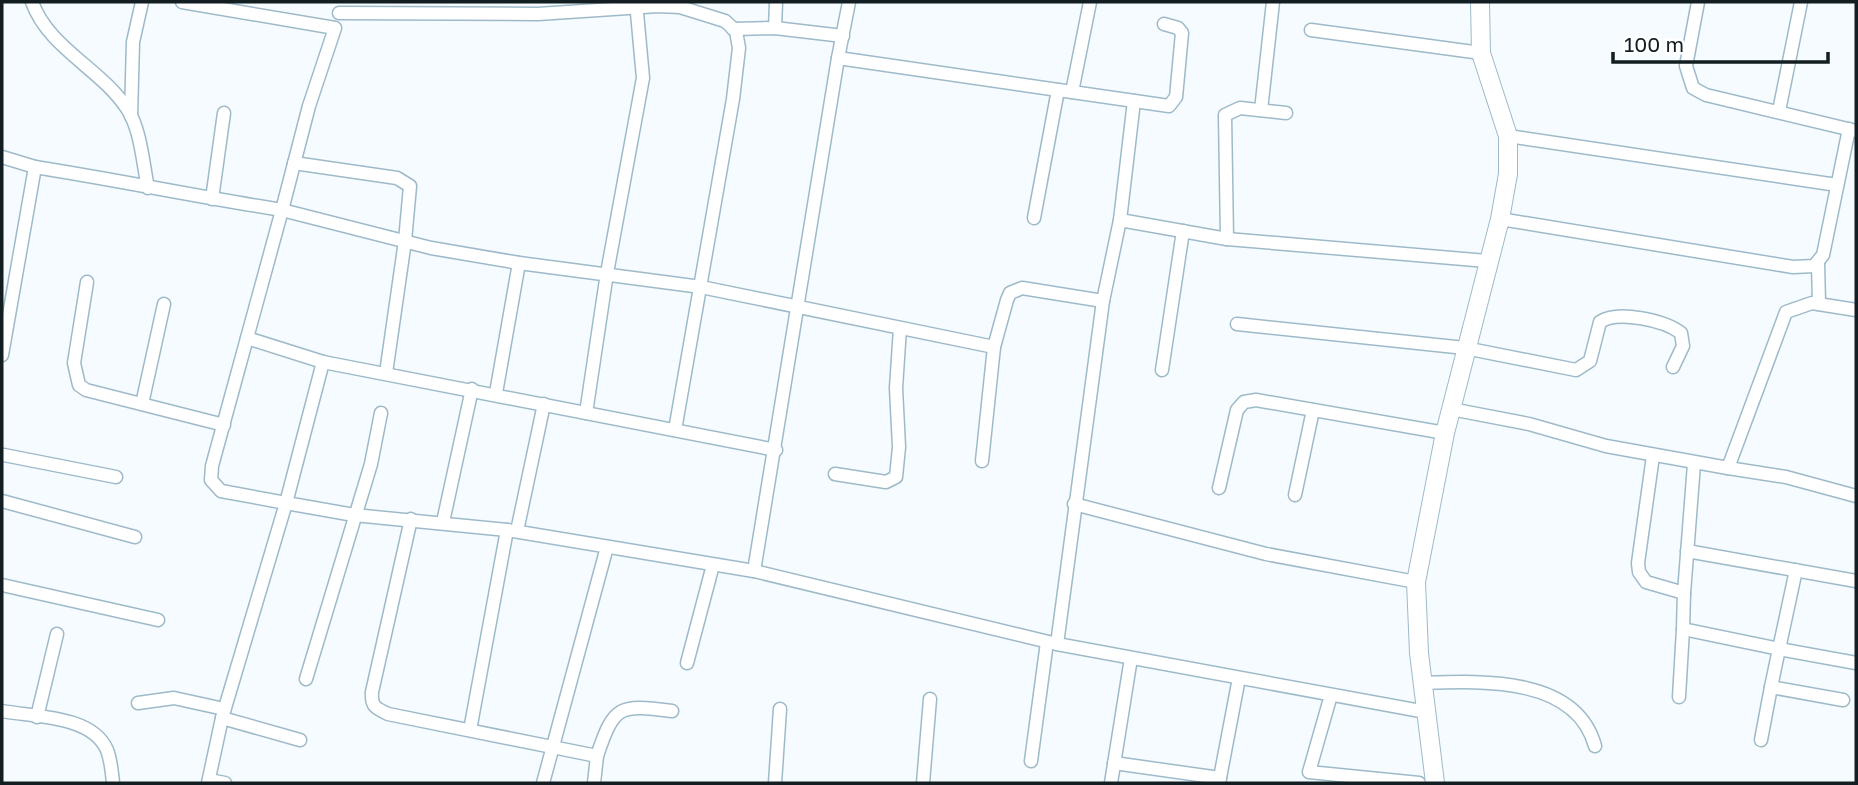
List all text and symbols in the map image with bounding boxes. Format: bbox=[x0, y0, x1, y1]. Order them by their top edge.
scale bar bbox=[1613, 21, 1828, 65]
text: 100 m bbox=[1624, 31, 1684, 57]

